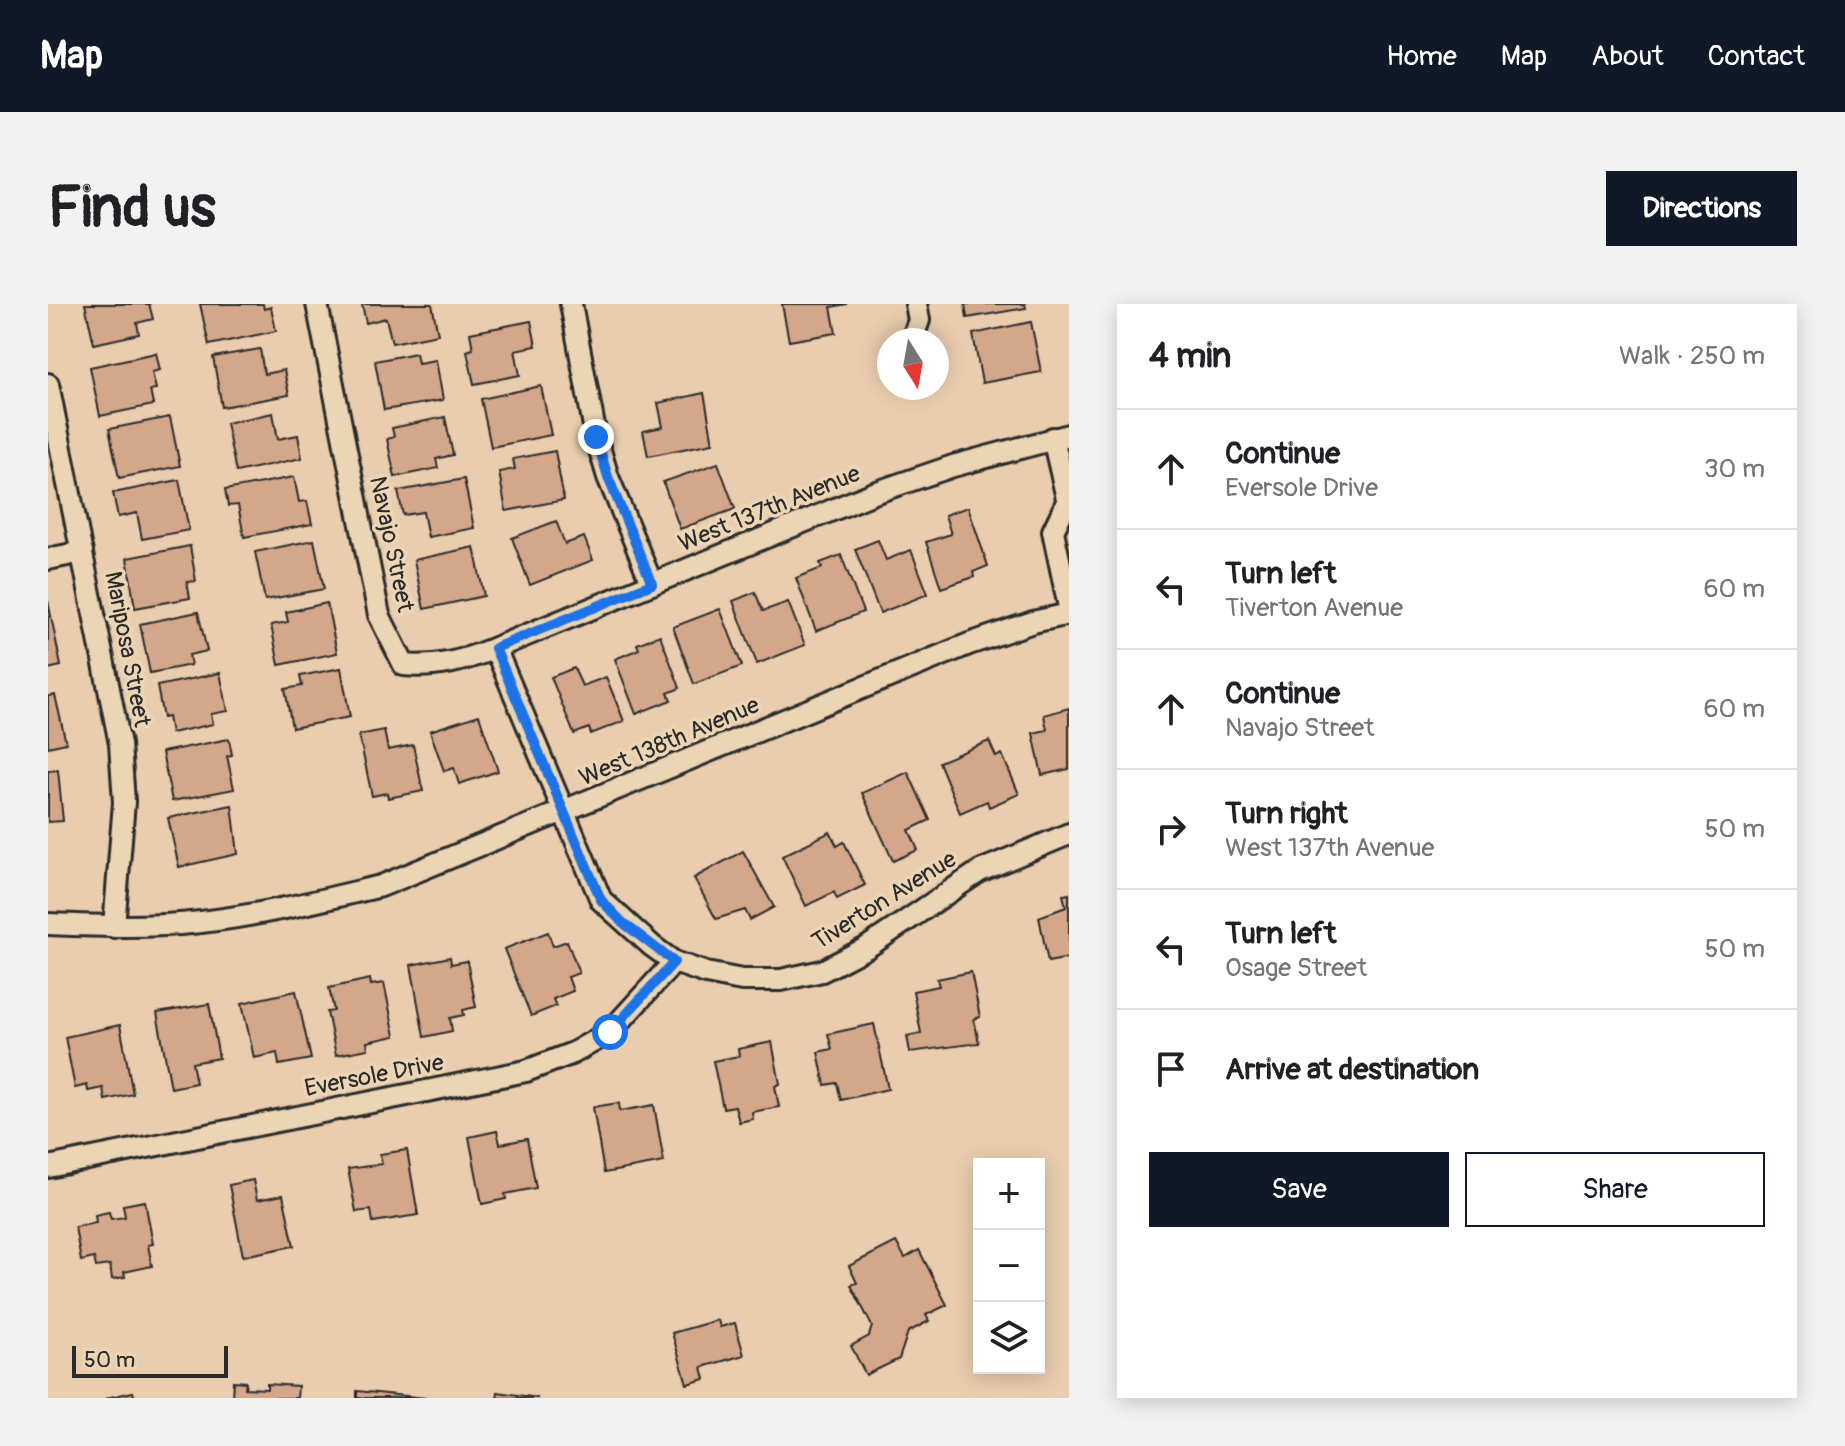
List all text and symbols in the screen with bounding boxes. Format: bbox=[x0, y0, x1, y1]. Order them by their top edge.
text: Map bbox=[40, 32, 103, 80]
text: Home bbox=[1386, 39, 1457, 74]
text: Map bbox=[1501, 39, 1547, 74]
text: About bbox=[1591, 39, 1664, 74]
text: Contact bbox=[1708, 39, 1805, 74]
button: Directions bbox=[1606, 171, 1797, 246]
text: Find us bbox=[48, 174, 216, 243]
north arrow bbox=[877, 328, 949, 400]
text: 4 min bbox=[1149, 335, 1231, 378]
text: Walk · 250 m bbox=[1619, 340, 1765, 372]
route end bbox=[578, 419, 614, 455]
text: Continue bbox=[1225, 435, 1340, 472]
icon: ahead bbox=[1149, 447, 1193, 491]
text: 30 m bbox=[1704, 453, 1765, 485]
street label: West 137th Avenue bbox=[674, 459, 864, 558]
text: Eversole Drive bbox=[1225, 472, 1378, 504]
street label: Navajo Street bbox=[363, 474, 420, 615]
text: Turn left bbox=[1225, 555, 1336, 592]
icon: left bbox=[1149, 567, 1193, 611]
street label: Mariposa Street bbox=[98, 569, 157, 730]
text: 60 m bbox=[1703, 573, 1765, 605]
text: Tiverton Avenue bbox=[1225, 592, 1403, 624]
text: Continue bbox=[1225, 675, 1340, 712]
icon: ahead bbox=[1149, 687, 1193, 731]
street label: West 138th Avenue bbox=[575, 690, 764, 792]
text: 60 m bbox=[1703, 693, 1765, 725]
text: Navajo Street bbox=[1225, 712, 1375, 744]
text: Turn right bbox=[1225, 795, 1348, 832]
icon: right bbox=[1149, 807, 1193, 851]
text: 50 m bbox=[1704, 813, 1765, 845]
text: West 137th Avenue bbox=[1225, 832, 1434, 864]
street label: Tiverton Avenue bbox=[807, 844, 962, 956]
text: Turn left bbox=[1225, 915, 1336, 952]
icon: left bbox=[1149, 927, 1193, 971]
text: 50 m bbox=[1704, 933, 1765, 965]
text: Osage Street bbox=[1225, 952, 1367, 984]
route start bbox=[592, 1014, 628, 1050]
icon: arrive bbox=[1149, 1047, 1193, 1091]
street label: Eversole Drive bbox=[302, 1048, 446, 1103]
text: Arrive at destination bbox=[1225, 1051, 1479, 1088]
button: Save bbox=[1149, 1152, 1449, 1227]
button: Share bbox=[1465, 1152, 1765, 1227]
map controls bbox=[973, 1158, 1045, 1374]
button: + bbox=[973, 1158, 1045, 1230]
button: − bbox=[973, 1230, 1045, 1302]
button: layers bbox=[973, 1302, 1045, 1374]
scale bar bbox=[72, 1342, 228, 1378]
text: 50 m bbox=[84, 1346, 135, 1374]

